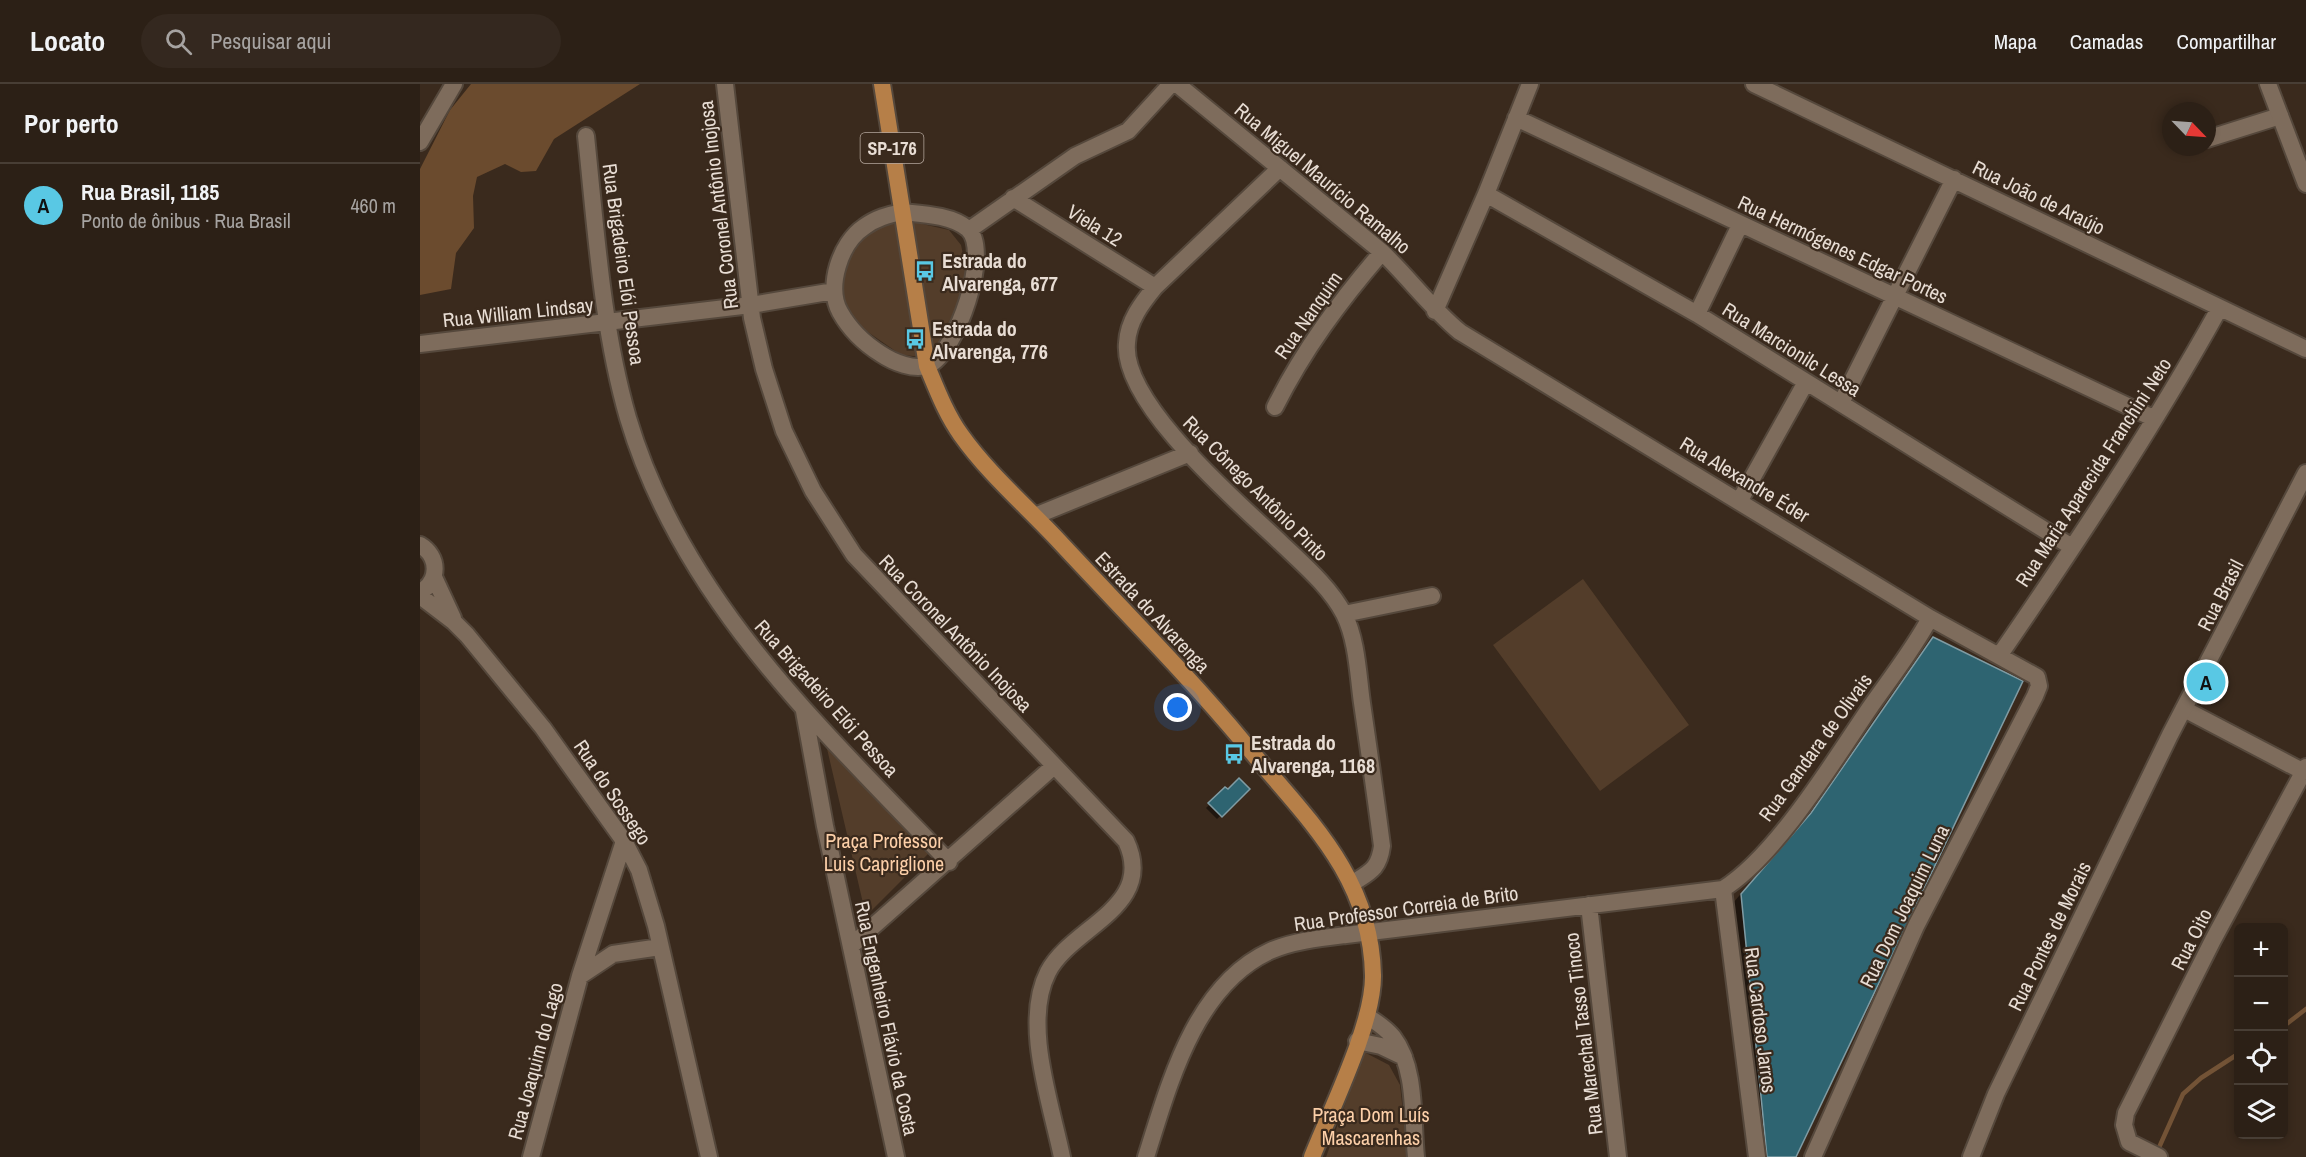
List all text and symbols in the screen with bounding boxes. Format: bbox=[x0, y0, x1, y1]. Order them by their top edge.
search box bbox=[141, 14, 561, 68]
text: Locato bbox=[30, 22, 105, 60]
icon: search bbox=[162, 25, 195, 58]
text: Pesquisar aqui bbox=[210, 26, 332, 56]
text: Mapa bbox=[1994, 27, 2037, 56]
text: Camadas bbox=[2070, 27, 2143, 56]
text: Compartilhar bbox=[2176, 27, 2276, 56]
street label: Rua Miguel Maurício Ramalho bbox=[1229, 96, 1417, 260]
street label: Rua Coronel Antônio Inojosa bbox=[692, 99, 744, 311]
north arrow bbox=[2162, 102, 2216, 156]
text: Por perto bbox=[24, 106, 119, 141]
road number: SP-176 bbox=[860, 133, 924, 163]
street label: Rua João de Araújo bbox=[1968, 153, 2110, 241]
street label: Rua Brigadeiro Elói Pessoa bbox=[596, 161, 652, 367]
text: Rua Brasil, 1185 bbox=[81, 177, 219, 207]
street label: Rua Hermógenes Edgar Portes bbox=[1734, 188, 1952, 310]
text: A bbox=[38, 192, 49, 219]
text: 460 m bbox=[350, 192, 396, 219]
street label: Viela 12 bbox=[1062, 198, 1128, 252]
text: Ponto de ônibus · Rua Brasil bbox=[81, 207, 291, 234]
place label: Estrada do Alvarenga, 677 bbox=[942, 247, 1058, 297]
bus stop icon: Estrada do Alvarenga, 677 bbox=[913, 259, 937, 283]
street label: Rua Nanquim bbox=[1268, 266, 1348, 364]
street label: Rua William Lindsay bbox=[441, 291, 595, 333]
street label: Rua Marcionilc Lessa bbox=[1718, 296, 1866, 402]
place label: Estrada do Alvarenga, 776 bbox=[932, 315, 1048, 365]
bus stop icon: Estrada do Alvarenga, 776 bbox=[903, 327, 927, 351]
street label: Rua Maria Aparecida Franchini Neto bbox=[2009, 352, 2177, 592]
street label: Rua Cônego Antônio Pinto bbox=[1177, 409, 1335, 567]
street label: Rua Alexandre Éder bbox=[1675, 430, 1815, 529]
street label: Estrada do Alvarenga bbox=[1090, 545, 1216, 679]
street label: Rua Coronel Antônio Inojosa bbox=[873, 548, 1039, 718]
street label: Rua Brasil bbox=[2191, 555, 2249, 635]
street label: Rua Brigadeiro Elói Pessoa bbox=[749, 613, 905, 783]
pin: A bbox=[2186, 660, 2226, 704]
street label: Rua Gandara de Olivais bbox=[1752, 668, 1878, 826]
your location bbox=[1163, 693, 1192, 722]
place label: Estrada do Alvarenga, 1168 bbox=[1251, 729, 1375, 779]
street label: Rua do Sossego bbox=[568, 734, 658, 850]
bus stop icon: Estrada do Alvarenga, 1168 bbox=[1222, 742, 1246, 766]
street label: Rua Dom Joaquim Luna bbox=[1853, 820, 1955, 992]
park label: Praça Professor Luis Capriglione bbox=[824, 827, 944, 877]
street label: Rua Pontes de Morais bbox=[2001, 857, 2097, 1015]
street label: Rua Professor Correia de Brito bbox=[1292, 879, 1520, 937]
street label: Rua Engenheiro Flávio da Costa bbox=[849, 898, 925, 1138]
street label: Rua Oito bbox=[2164, 904, 2218, 974]
map controls bbox=[2234, 923, 2288, 1139]
button: + bbox=[2234, 923, 2288, 977]
street label: Rua Marechal Tasso Tinoco bbox=[1557, 931, 1609, 1137]
street label: Rua Cardoso Jarros bbox=[1739, 946, 1783, 1094]
button: − bbox=[2234, 977, 2288, 1031]
street label: Rua Joaquim do Lago bbox=[501, 980, 569, 1142]
button: locate bbox=[2234, 1031, 2288, 1085]
button: layers bbox=[2234, 1085, 2288, 1139]
park label: Praça Dom Luís Mascarenhas bbox=[1312, 1101, 1430, 1151]

